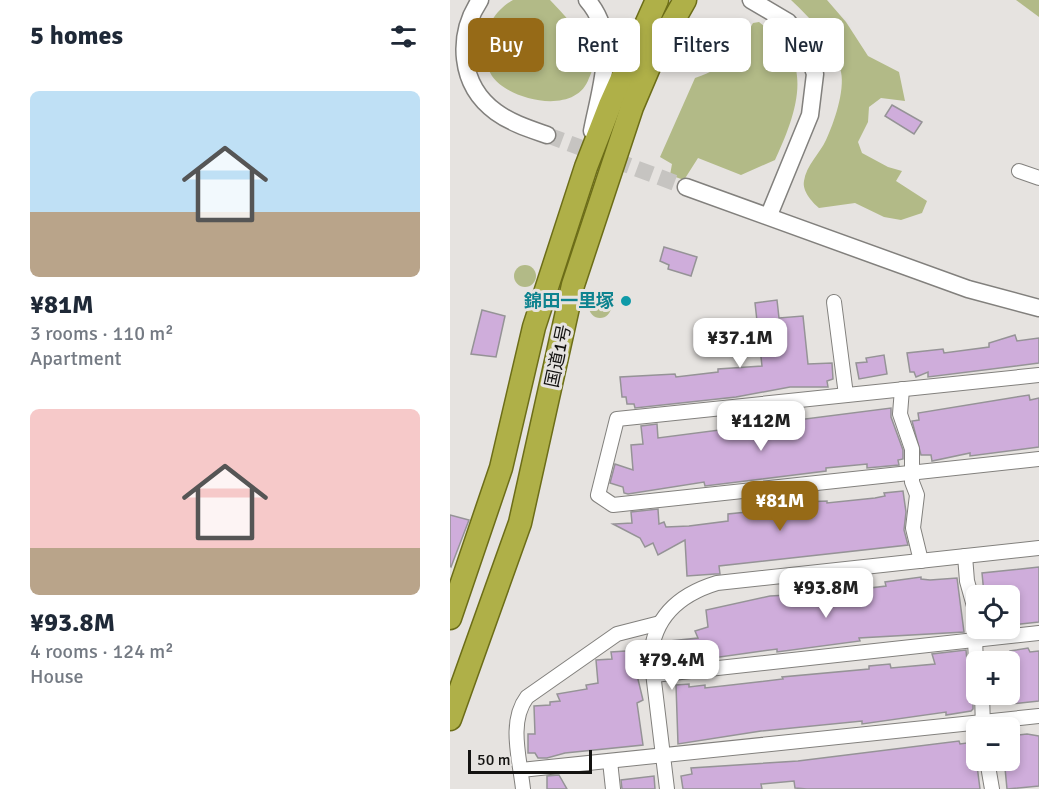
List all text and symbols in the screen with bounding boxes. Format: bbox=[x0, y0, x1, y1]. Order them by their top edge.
chip: Buy bbox=[468, 18, 544, 72]
chip: Rent bbox=[556, 18, 640, 72]
chip: Filters bbox=[652, 18, 751, 72]
chip: New bbox=[763, 18, 844, 72]
text: 5 homes bbox=[30, 20, 123, 52]
icon: filters bbox=[387, 20, 420, 53]
icon: home bbox=[171, 130, 279, 238]
text: ¥81M bbox=[30, 289, 94, 321]
place label: 錦田一里塚 bbox=[524, 290, 614, 312]
marker: 錦田一里塚 bbox=[619, 294, 633, 308]
pin: ¥37.1M bbox=[691, 318, 789, 369]
text: 3 rooms · 110 m² bbox=[30, 321, 174, 346]
street label: 国道1号 bbox=[541, 323, 575, 389]
text: ¥37.1M bbox=[707, 325, 773, 350]
text: Apartment bbox=[30, 346, 122, 371]
pin: ¥112M bbox=[719, 401, 803, 452]
text: ¥112M bbox=[731, 408, 791, 433]
icon: home bbox=[171, 448, 279, 556]
pin: ¥81M bbox=[744, 481, 816, 532]
text: ¥81M bbox=[755, 488, 805, 513]
pin: ¥93.8M bbox=[777, 568, 875, 619]
text: ¥93.8M bbox=[793, 575, 859, 600]
map controls bbox=[966, 585, 1020, 771]
button: locate bbox=[966, 585, 1020, 639]
text: ¥93.8M bbox=[30, 607, 115, 639]
text: 4 rooms · 124 m² bbox=[30, 639, 174, 664]
pin: ¥79.4M bbox=[623, 640, 721, 691]
text: ¥79.4M bbox=[639, 647, 705, 672]
button: + bbox=[966, 651, 1020, 705]
text: House bbox=[30, 664, 84, 689]
button: − bbox=[966, 717, 1020, 771]
scale bar bbox=[468, 747, 592, 774]
text: 50 m bbox=[477, 750, 511, 770]

